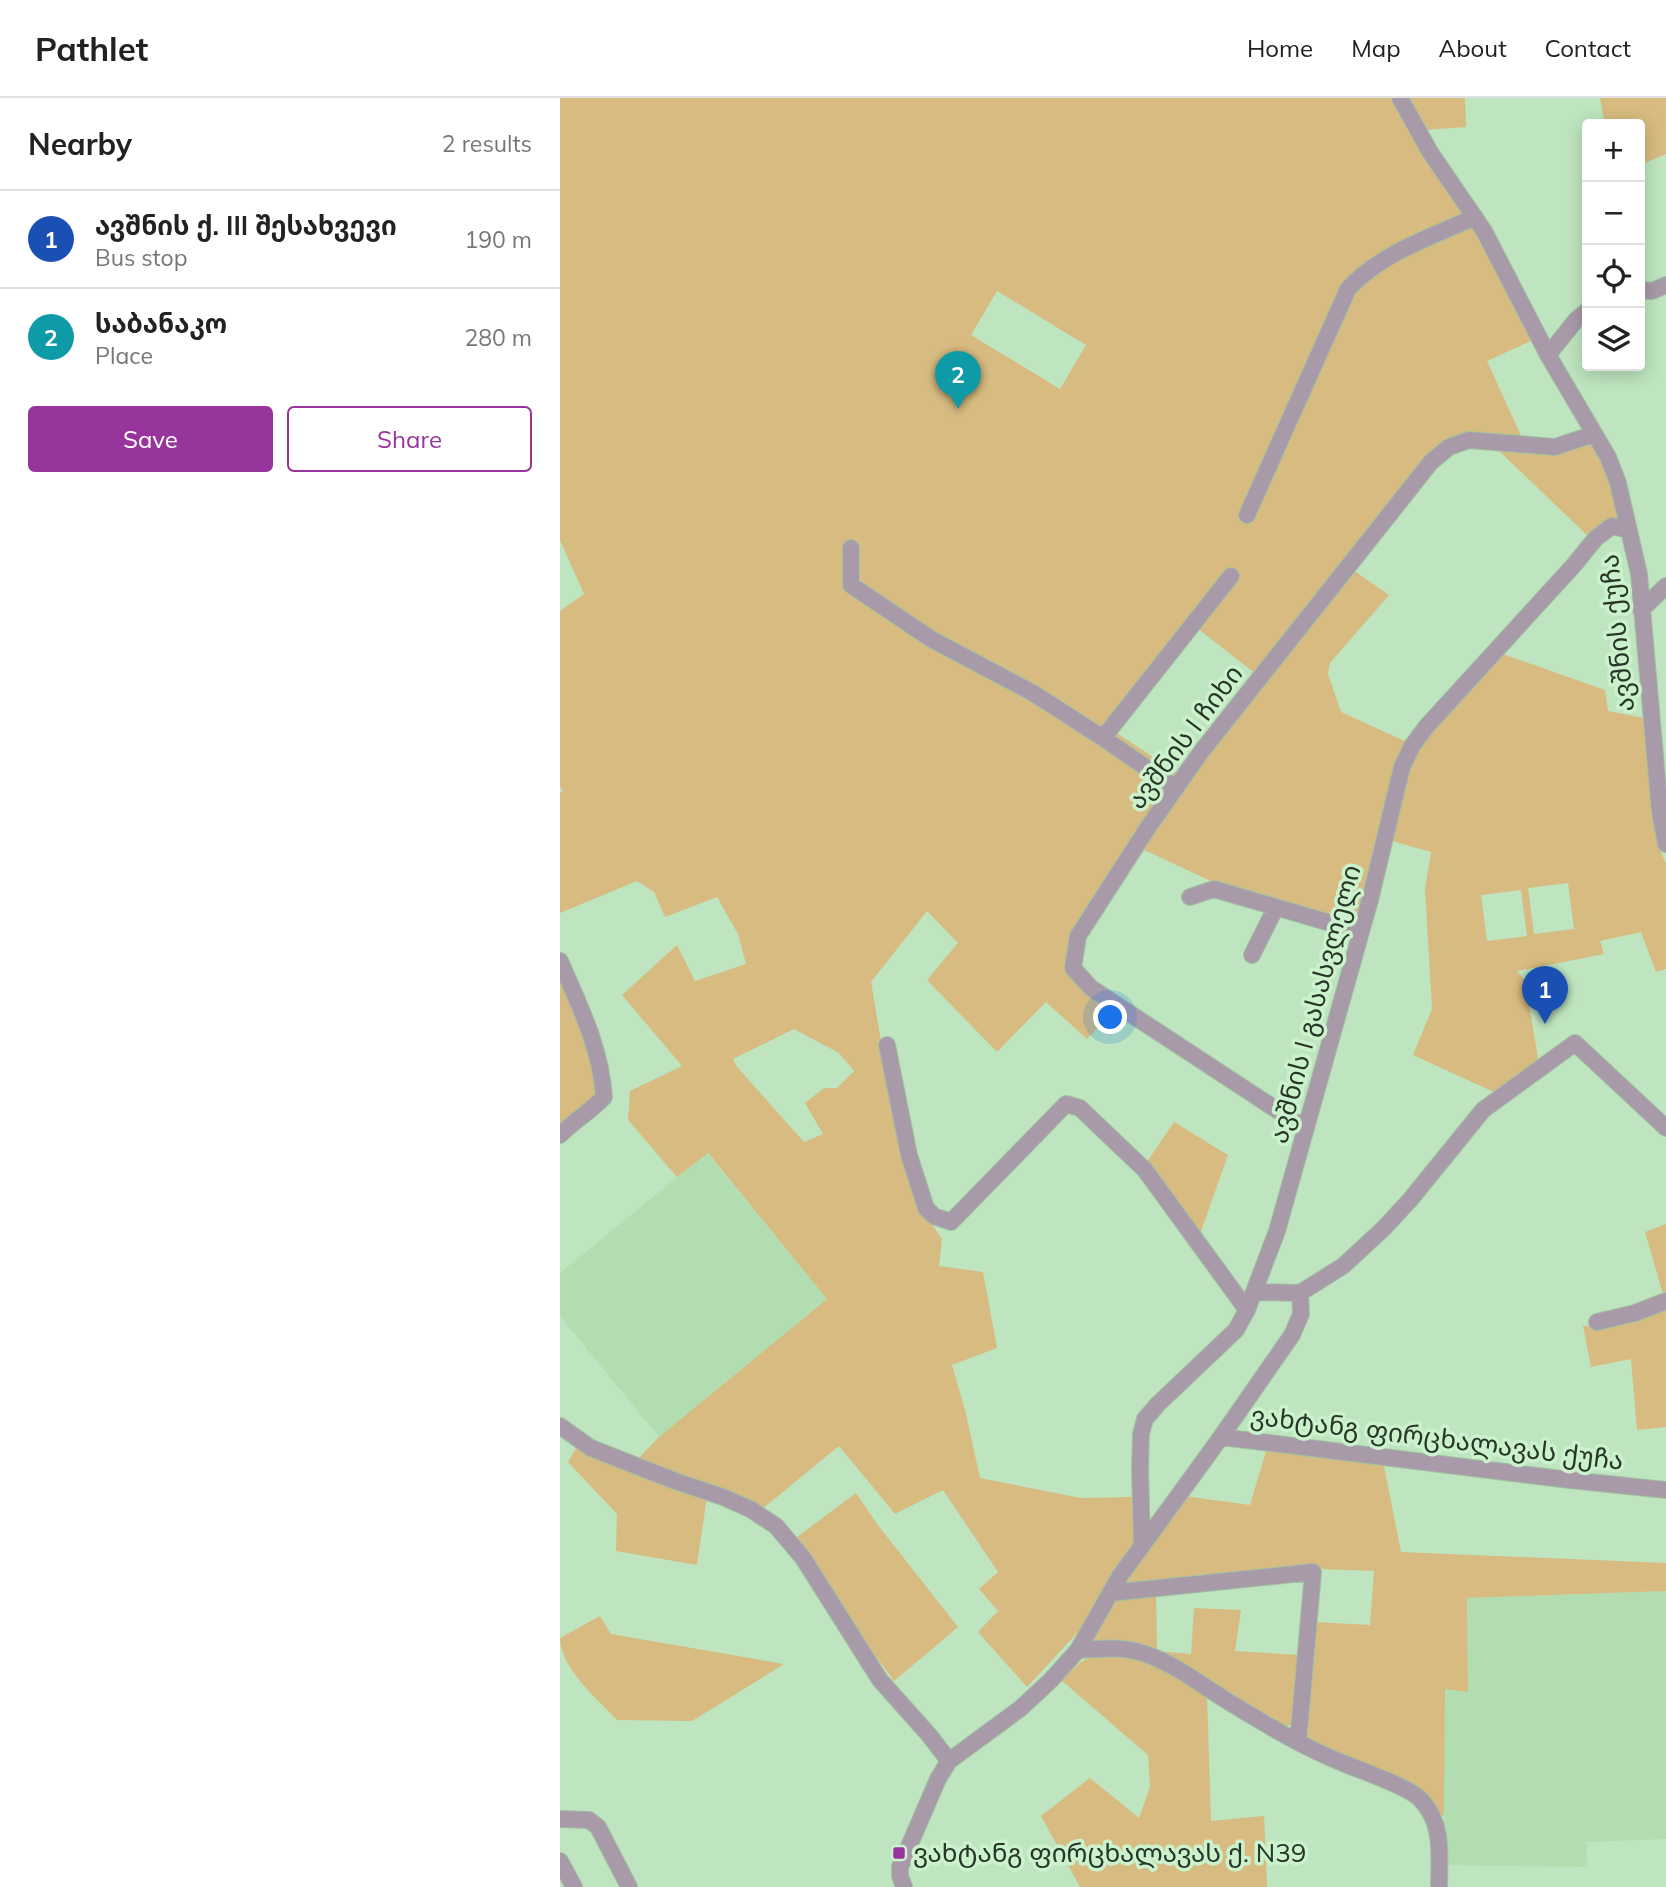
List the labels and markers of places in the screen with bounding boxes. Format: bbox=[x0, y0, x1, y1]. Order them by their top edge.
pin: 2 bbox=[935, 351, 981, 409]
pin: 1 bbox=[1522, 966, 1568, 1024]
place label: ვახტანგ ფირცხალავას ქ. N39 bbox=[913, 1836, 1306, 1869]
marker: ვახტანგ ფირცხალავას ქ. N39 bbox=[891, 1845, 907, 1861]

